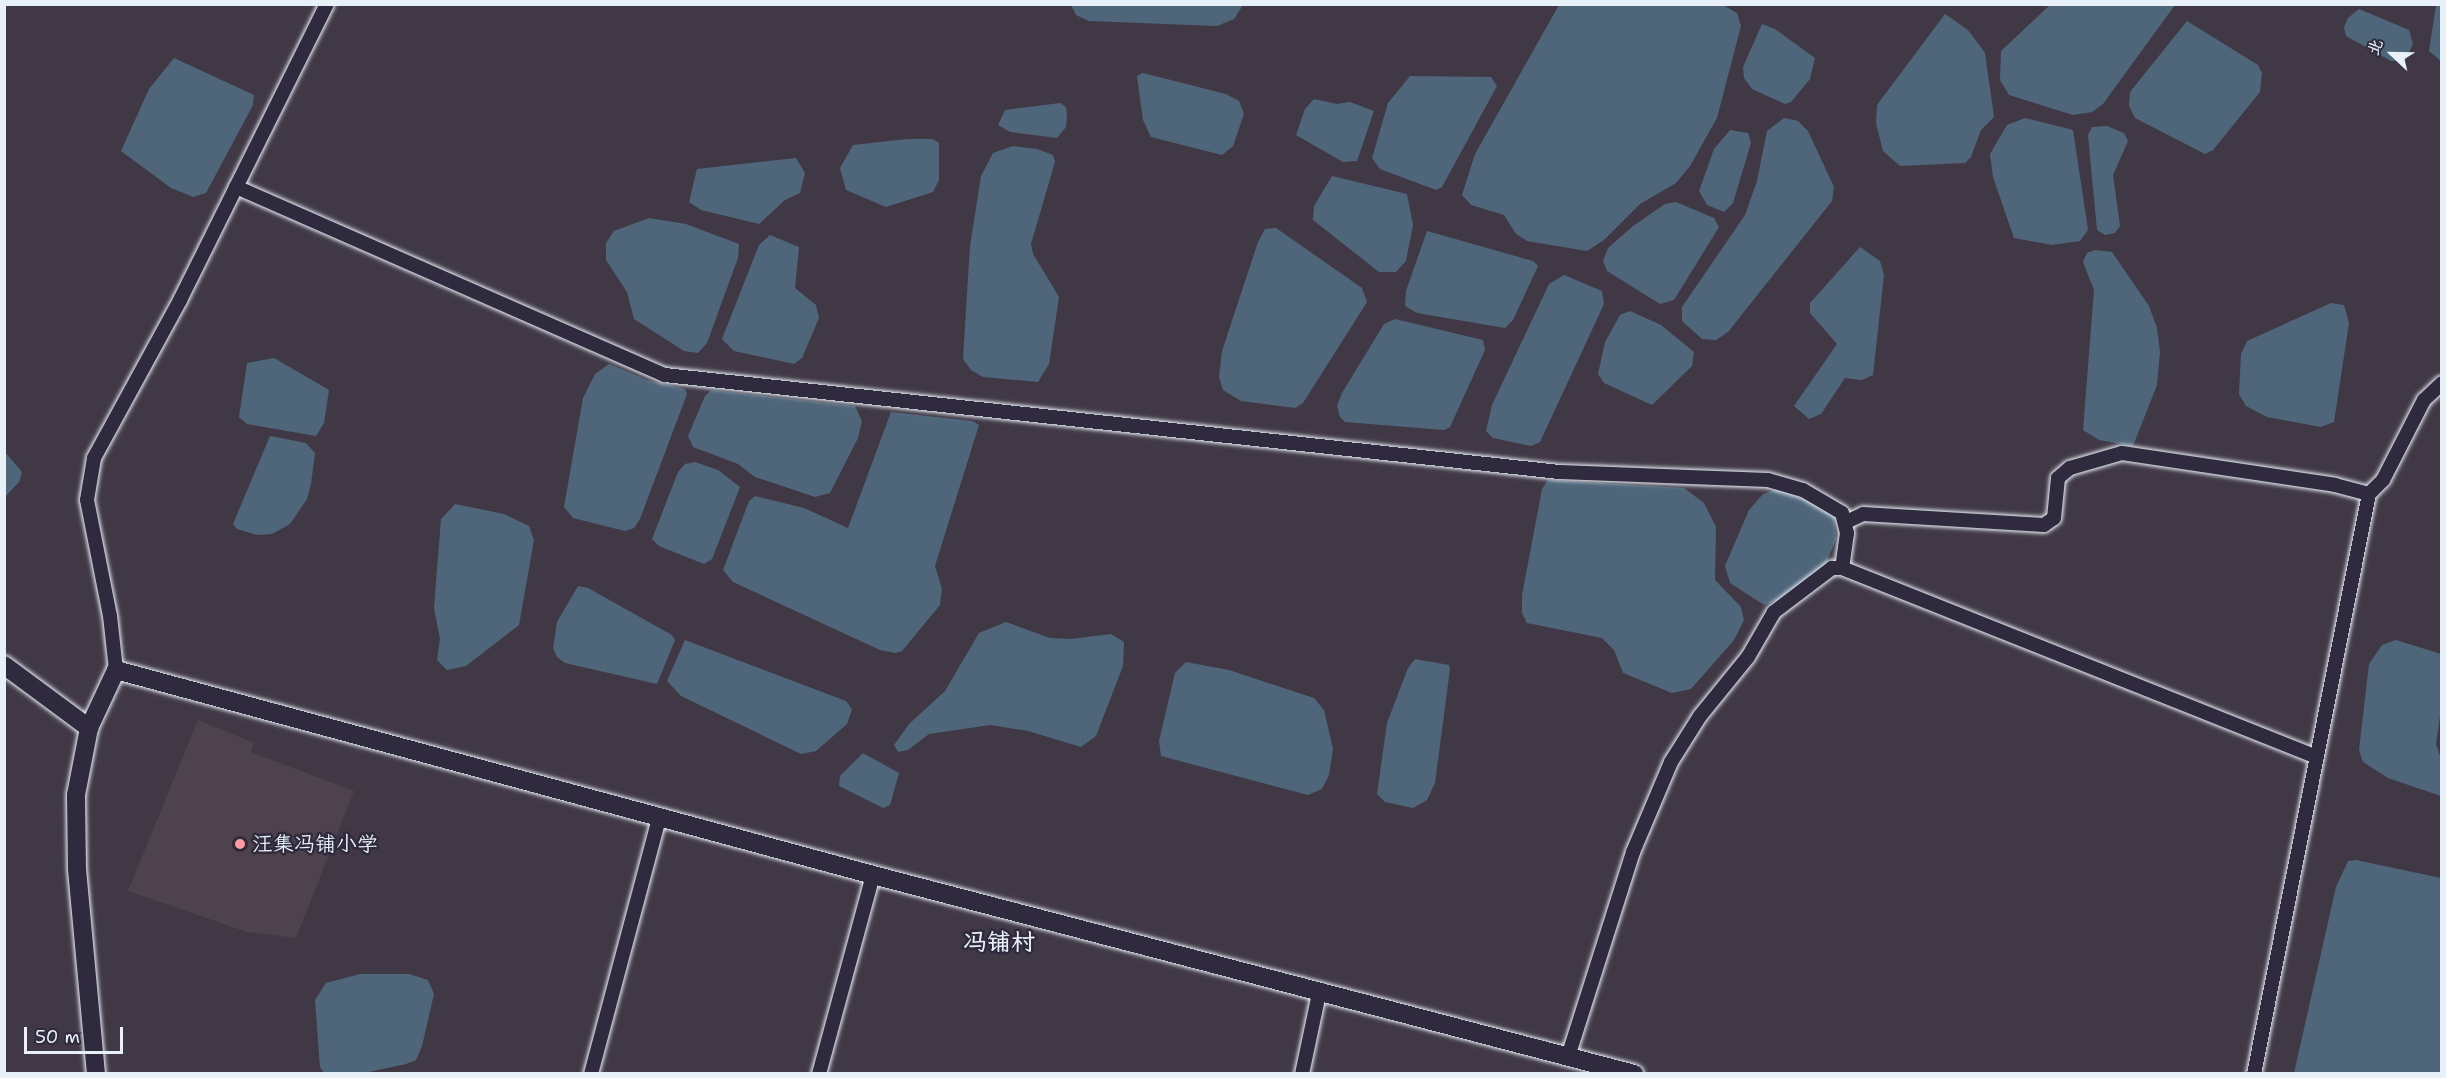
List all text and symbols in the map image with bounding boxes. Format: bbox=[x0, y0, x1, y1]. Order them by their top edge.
north arrow bbox=[2362, 24, 2422, 84]
text: 北 bbox=[2362, 36, 2388, 58]
place label: 汪集冯铺小学 bbox=[252, 831, 378, 857]
marker: 汪集冯铺小学 bbox=[233, 837, 247, 851]
district label: 冯铺村 bbox=[963, 929, 1035, 957]
scale bar bbox=[27, 1015, 126, 1053]
text: 50 m bbox=[35, 1025, 80, 1049]

